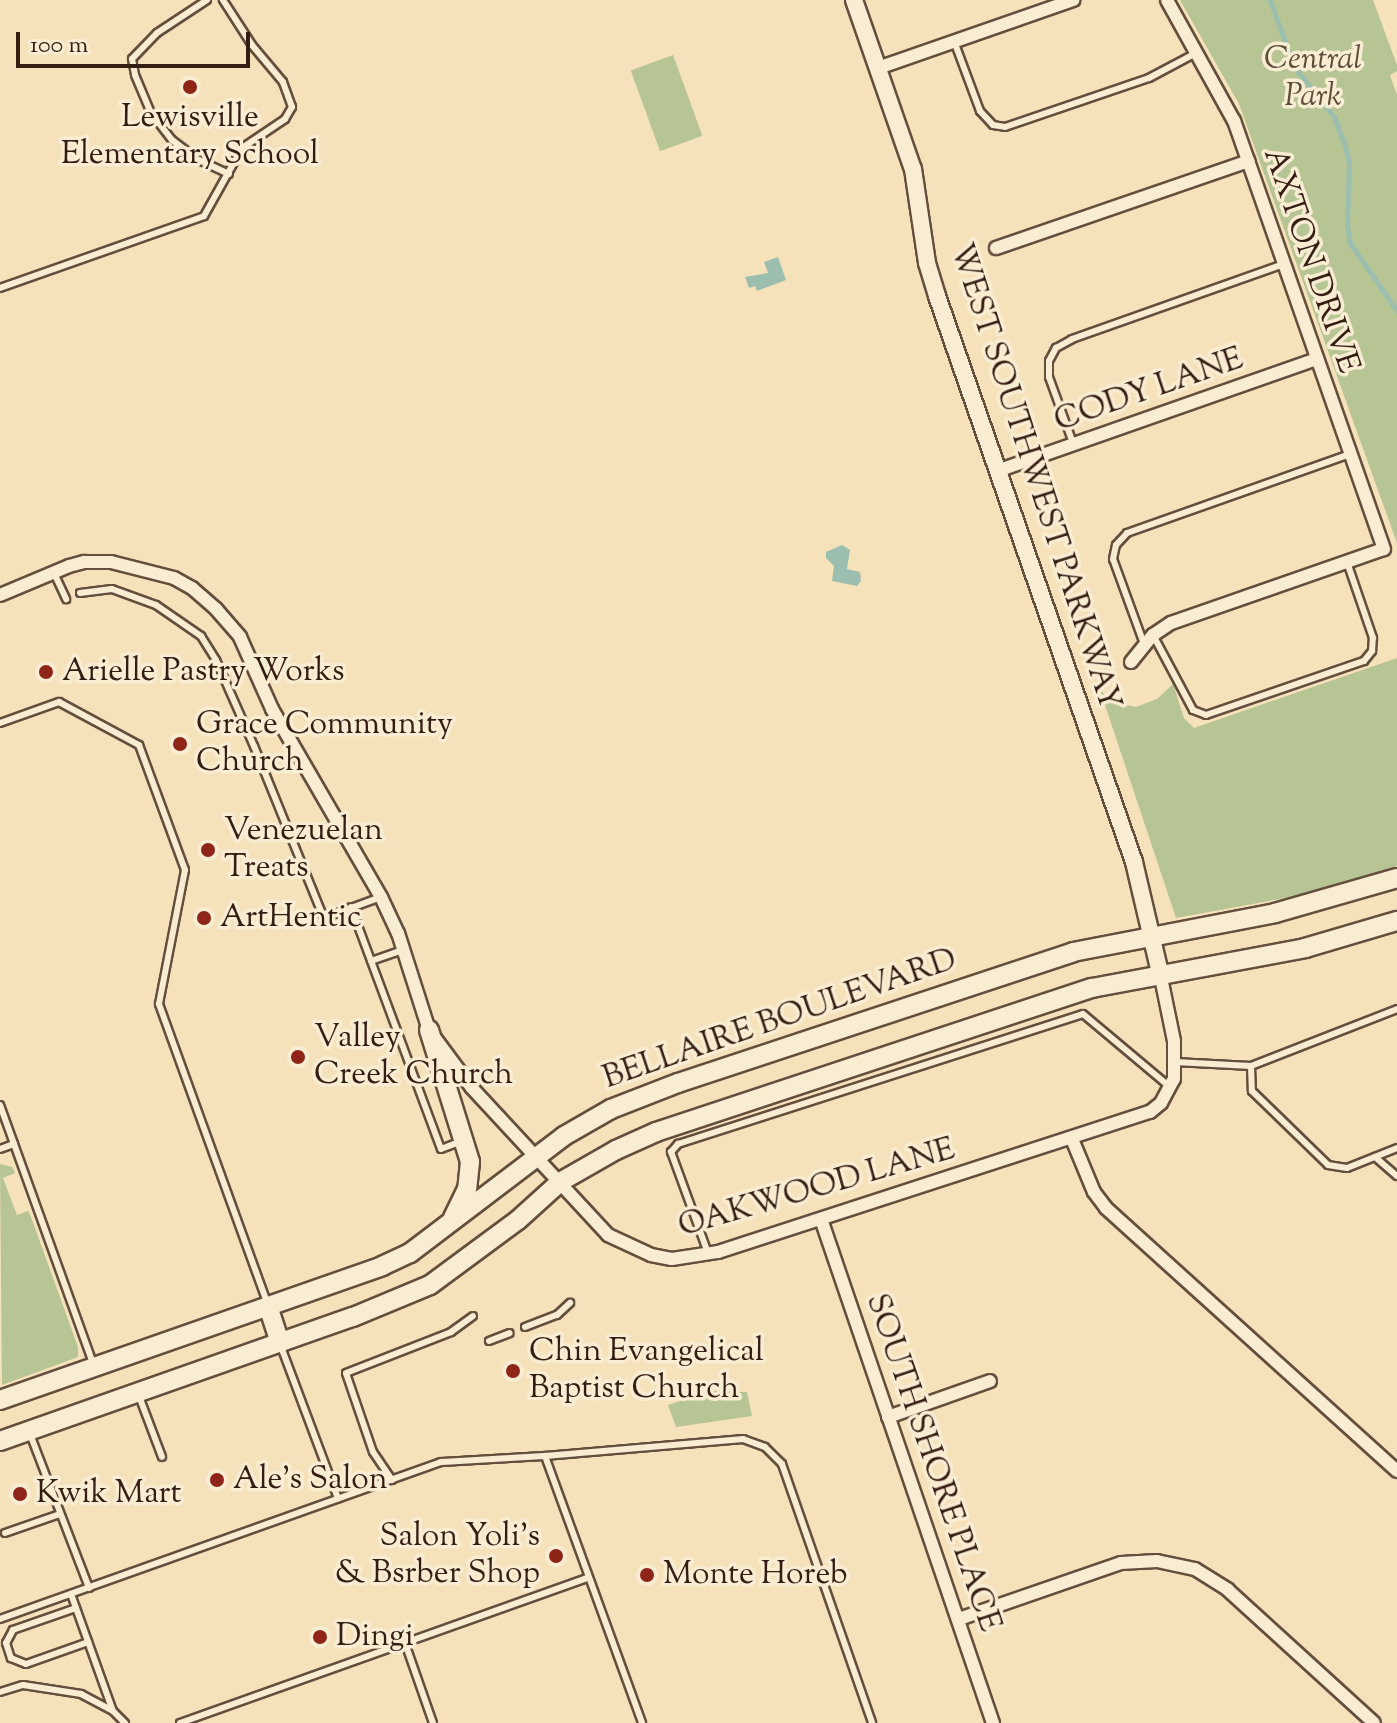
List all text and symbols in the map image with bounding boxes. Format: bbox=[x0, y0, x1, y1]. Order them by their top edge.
scale bar bbox=[20, 16, 254, 66]
text: 100 m bbox=[30, 29, 88, 63]
park label: Central Park bbox=[1264, 42, 1362, 117]
marker: Lewisville Elementary School bbox=[181, 78, 199, 96]
place label: Lewisville Elementary School bbox=[61, 100, 319, 175]
street label: AXTON DRIVE bbox=[1253, 143, 1367, 379]
street label: WEST SOUTHWEST PARKWAY bbox=[940, 239, 1128, 715]
street label: CODY LANE bbox=[1049, 341, 1249, 441]
place label: Arielle Pastry Works bbox=[62, 653, 345, 691]
marker: Arielle Pastry Works bbox=[37, 663, 55, 681]
place label: Grace Community Church bbox=[196, 707, 453, 782]
marker: Grace Community Church bbox=[171, 735, 189, 753]
place label: Venezuelan Treats bbox=[224, 813, 383, 888]
marker: Venezuelan Treats bbox=[199, 841, 217, 859]
place label: ArtHentic bbox=[220, 899, 361, 937]
marker: ArtHentic bbox=[195, 909, 213, 927]
street label: BELLAIRE BOULEVARD bbox=[598, 941, 962, 1099]
place label: Valley Creek Church bbox=[314, 1020, 513, 1095]
marker: Valley Creek Church bbox=[289, 1048, 307, 1066]
street label: OAKWOOD LANE bbox=[674, 1131, 960, 1247]
street label: SOUTH SHORE PLACE bbox=[856, 1289, 1008, 1637]
place label: Chin Evangelical Baptist Church bbox=[529, 1334, 764, 1409]
marker: Chin Evangelical Baptist Church bbox=[504, 1362, 522, 1380]
place label: Ale's Salon bbox=[233, 1461, 388, 1499]
marker: Ale's Salon bbox=[208, 1471, 226, 1489]
place label: Kwik Mart bbox=[36, 1475, 181, 1513]
marker: Kwik Mart bbox=[11, 1485, 29, 1503]
place label: Salon Yoli's & Bsrber Shop bbox=[335, 1519, 540, 1594]
marker: Salon Yoli's & Bsrber Shop bbox=[547, 1547, 565, 1565]
place label: Monte Horeb bbox=[663, 1556, 848, 1594]
marker: Monte Horeb bbox=[638, 1566, 656, 1584]
place label: Dingi bbox=[336, 1618, 414, 1656]
marker: Dingi bbox=[311, 1628, 329, 1646]

